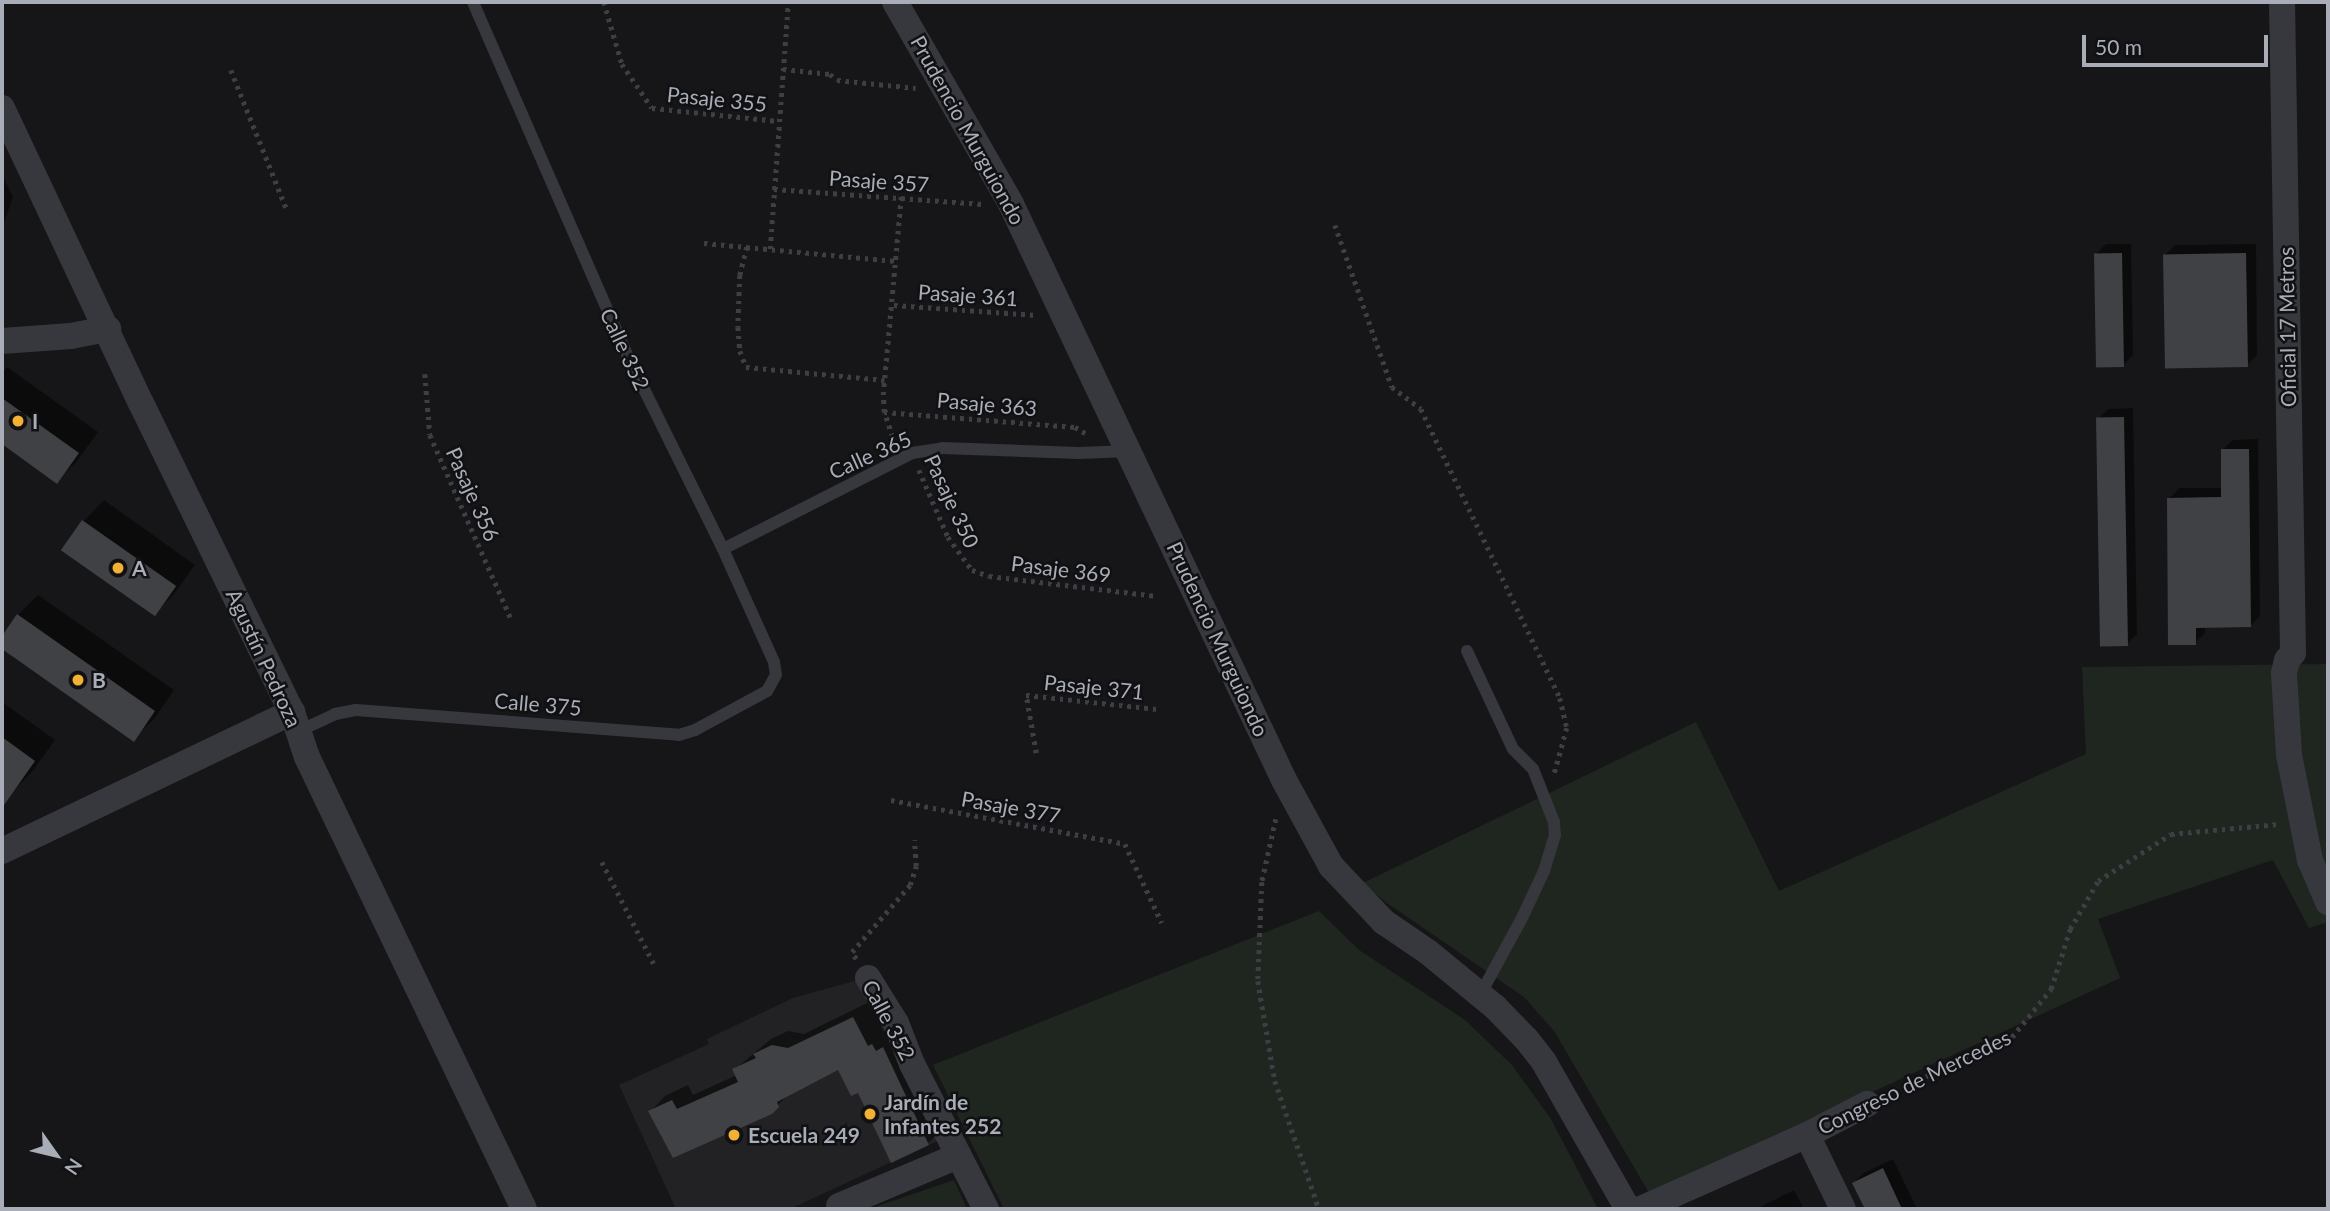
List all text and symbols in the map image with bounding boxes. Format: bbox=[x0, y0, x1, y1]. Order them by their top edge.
scale bar bbox=[2085, 21, 2270, 65]
street label: Prudencio Murguiondo bbox=[906, 31, 1030, 229]
text: 50 m bbox=[2095, 34, 2142, 59]
street label: Pasaje 355 bbox=[666, 81, 768, 117]
street label: Pasaje 357 bbox=[828, 165, 930, 197]
street label: Oficial 17 Metros bbox=[2273, 247, 2301, 407]
street label: Pasaje 361 bbox=[917, 279, 1019, 311]
street label: Calle 352 bbox=[595, 304, 655, 394]
street label: Pasaje 363 bbox=[936, 387, 1038, 421]
place label: I bbox=[32, 408, 38, 434]
marker: I bbox=[10, 413, 26, 429]
street label: Calle 365 bbox=[825, 426, 915, 484]
street label: Pasaje 356 bbox=[441, 443, 505, 545]
street label: Pasaje 350 bbox=[919, 450, 985, 552]
street label: Prudencio Murguiondo bbox=[1162, 538, 1274, 740]
street label: Pasaje 369 bbox=[1010, 550, 1112, 588]
place label: A bbox=[132, 555, 147, 581]
marker: A bbox=[110, 560, 126, 576]
street label: Agustín Pedroza bbox=[221, 585, 307, 731]
place label: B bbox=[92, 667, 106, 693]
street label: Pasaje 371 bbox=[1043, 669, 1145, 705]
marker: B bbox=[70, 672, 86, 688]
street label: Calle 375 bbox=[493, 688, 583, 720]
street label: Pasaje 377 bbox=[959, 786, 1063, 828]
street label: Calle 352 bbox=[857, 976, 921, 1064]
street label: Congreso de Mercedes bbox=[1813, 1024, 2015, 1140]
place label: Jardín de Infantes 252 bbox=[884, 1089, 1001, 1139]
marker: Jardín de Infantes 252 bbox=[862, 1106, 878, 1122]
north arrow bbox=[21, 1120, 91, 1190]
place label: Escuela 249 bbox=[748, 1122, 860, 1148]
marker: Escuela 249 bbox=[726, 1127, 742, 1143]
text: N bbox=[60, 1155, 87, 1180]

